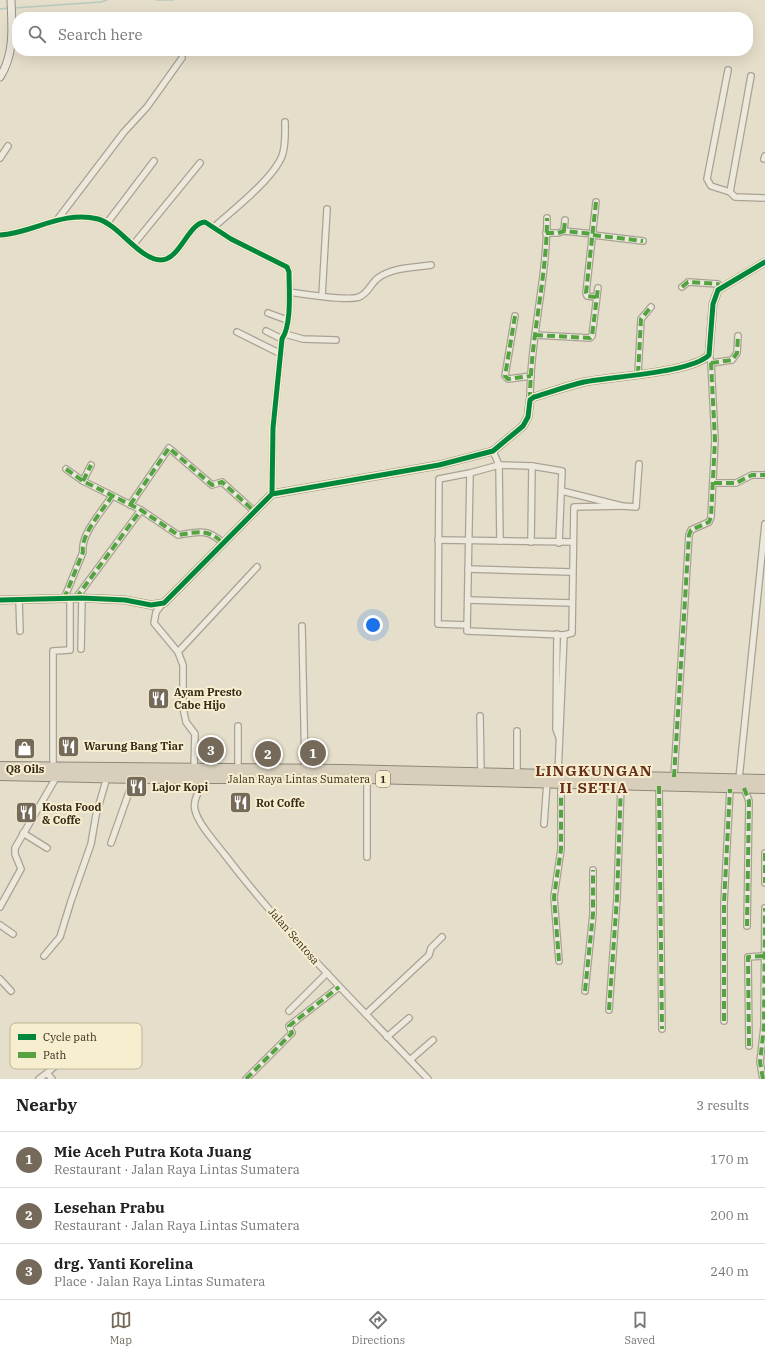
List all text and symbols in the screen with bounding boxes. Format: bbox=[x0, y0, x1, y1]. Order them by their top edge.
search box bbox=[12, 12, 753, 56]
icon: search bbox=[26, 23, 48, 45]
text: Search here bbox=[58, 25, 143, 44]
your location bbox=[363, 615, 383, 635]
restaurant icon: Ayam Presto Cabe Hijo bbox=[146, 685, 172, 711]
place label: Ayam Presto Cabe Hijo bbox=[174, 685, 242, 712]
restaurant icon: Warung Bang Tiar bbox=[55, 733, 81, 759]
pin: 3 bbox=[198, 735, 224, 765]
shop icon: Q8 Oils bbox=[12, 736, 38, 762]
pin: 1 bbox=[300, 738, 326, 768]
place label: Warung Bang Tiar bbox=[84, 739, 184, 753]
pin: 2 bbox=[255, 739, 281, 769]
district label: LINGKUNGAN II SETIA bbox=[535, 761, 653, 797]
place label: Q8 Oils bbox=[6, 762, 45, 776]
road number: 1 bbox=[376, 771, 390, 787]
street label: Jalan Raya Lintas Sumatera bbox=[228, 772, 370, 786]
restaurant icon: Lajor Kopi bbox=[123, 774, 149, 800]
place label: Lajor Kopi bbox=[152, 780, 209, 794]
restaurant icon: Rot Coffe bbox=[228, 790, 254, 816]
place label: Rot Coffe bbox=[256, 796, 305, 810]
restaurant icon: Kosta Food & Coffe bbox=[14, 800, 40, 826]
place label: Kosta Food & Coffe bbox=[42, 800, 101, 827]
street label: Jalan Sentosa bbox=[266, 905, 322, 967]
legend bbox=[10, 1023, 142, 1069]
text: Cycle path bbox=[43, 1030, 97, 1044]
text: Path bbox=[43, 1048, 66, 1062]
text: Nearby bbox=[16, 1094, 77, 1116]
text: 3 results bbox=[696, 1097, 749, 1114]
text: Mie Aceh Putra Kota Juang bbox=[54, 1142, 251, 1161]
text: 1 bbox=[25, 1151, 33, 1168]
text: 170 m bbox=[710, 1151, 749, 1168]
text: Restaurant · Jalan Raya Lintas Sumatera bbox=[54, 1161, 300, 1178]
text: Lesehan Prabu bbox=[54, 1198, 165, 1217]
text: 2 bbox=[25, 1207, 33, 1224]
text: 200 m bbox=[710, 1207, 749, 1224]
text: Restaurant · Jalan Raya Lintas Sumatera bbox=[54, 1217, 300, 1234]
text: drg. Yanti Korelina bbox=[54, 1254, 193, 1273]
text: 3 bbox=[25, 1263, 33, 1280]
text: 240 m bbox=[710, 1263, 749, 1280]
text: Place · Jalan Raya Lintas Sumatera bbox=[54, 1273, 265, 1290]
tab: Map bbox=[110, 1309, 132, 1347]
tab: Directions bbox=[351, 1309, 405, 1347]
tab: Saved bbox=[624, 1309, 655, 1347]

